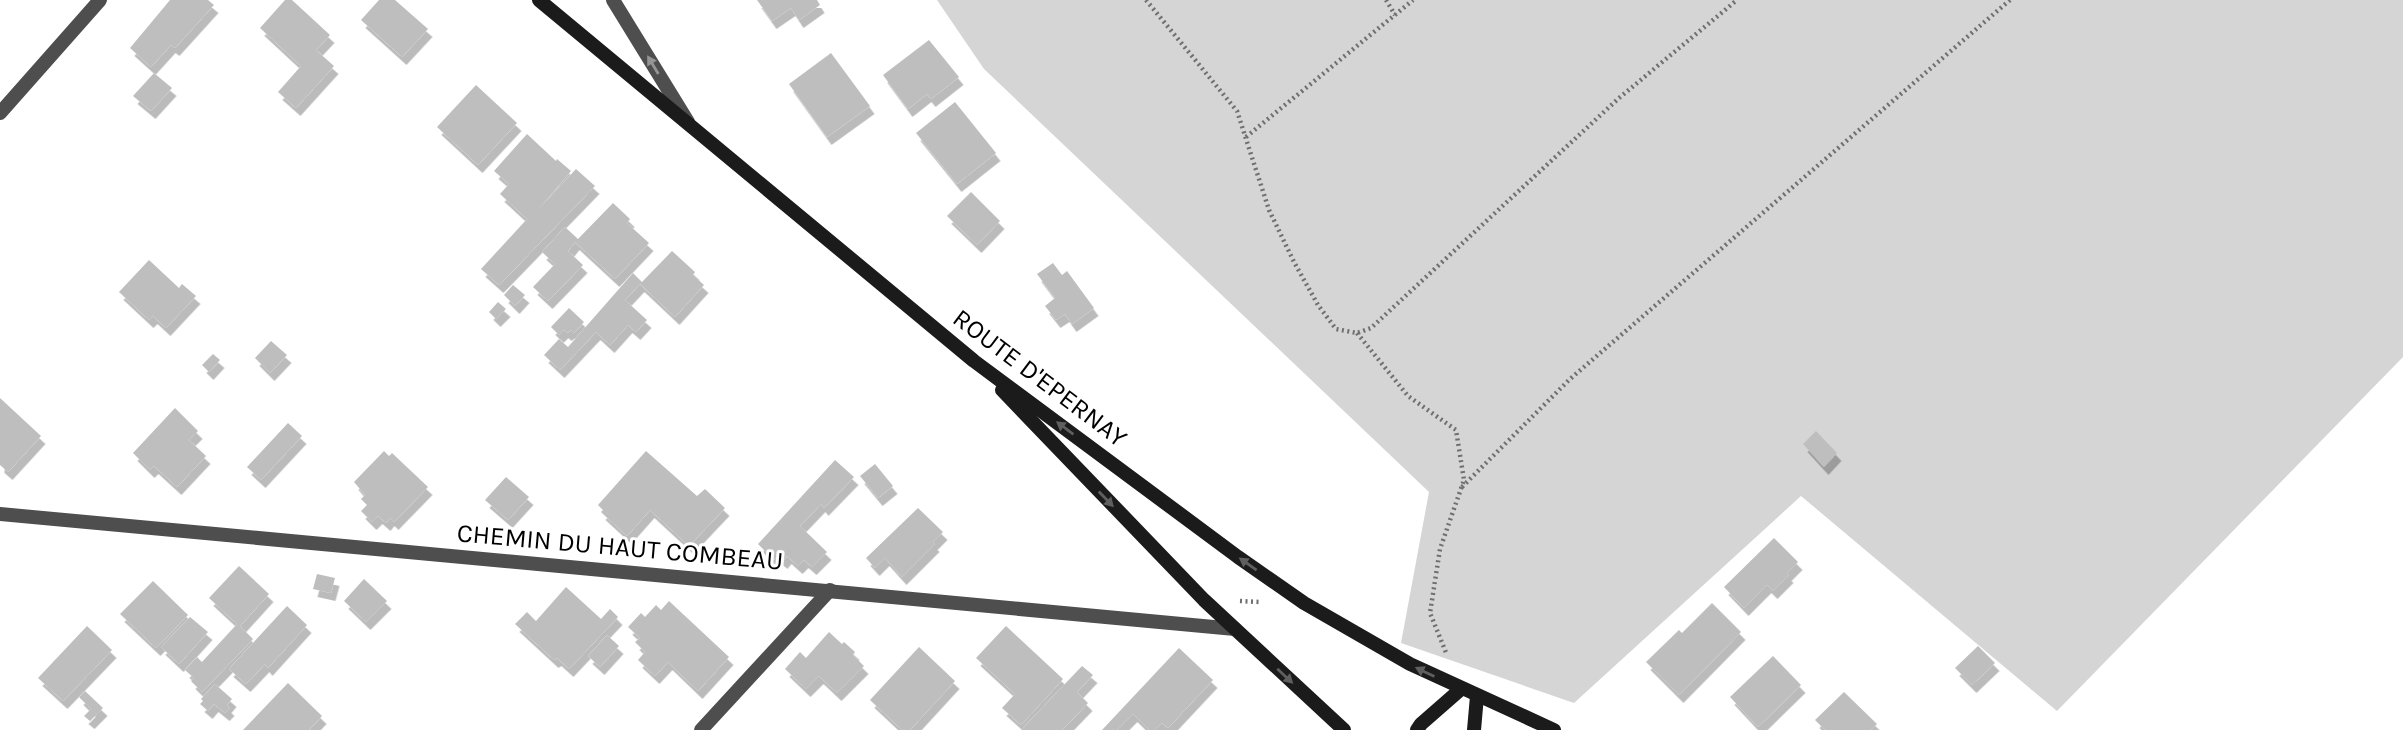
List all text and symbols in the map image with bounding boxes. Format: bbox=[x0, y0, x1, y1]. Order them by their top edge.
one-way arrow bbox=[646, 56, 659, 75]
street label: ROUTE D'EPERNAY bbox=[947, 302, 1134, 454]
one-way arrow bbox=[1056, 422, 1074, 436]
one-way arrow bbox=[1098, 490, 1115, 507]
street label: CHEMIN DU HAUT COMBEAU bbox=[456, 517, 784, 577]
one-way arrow bbox=[1239, 557, 1257, 571]
one-way arrow bbox=[1415, 666, 1435, 678]
one-way arrow bbox=[1276, 668, 1293, 684]

